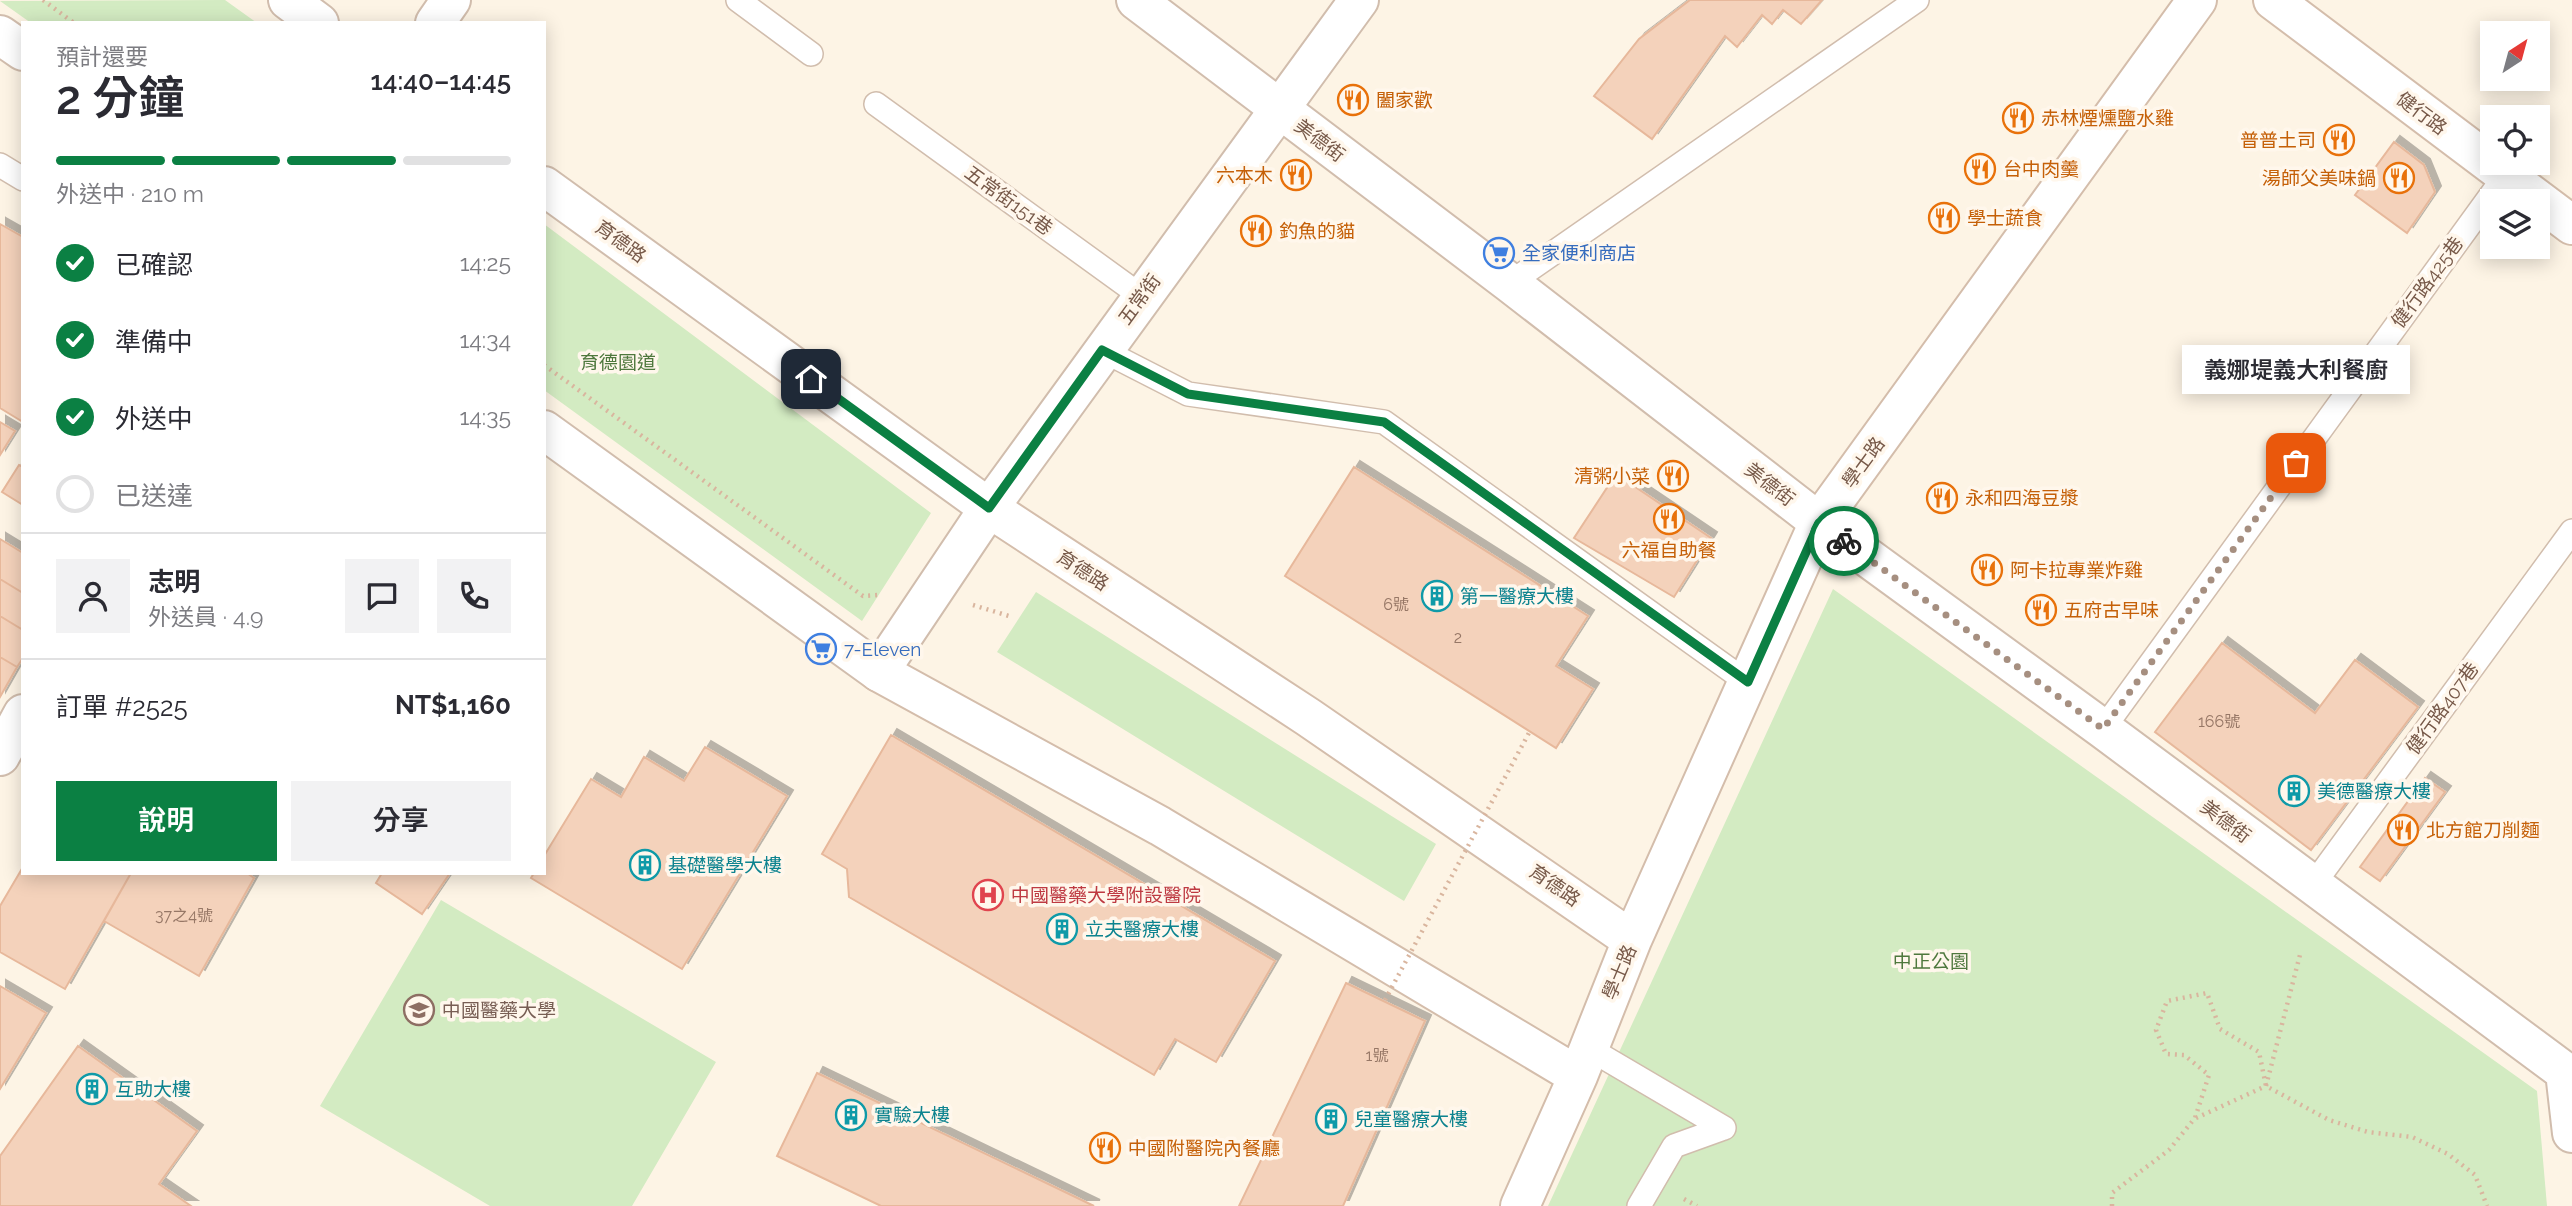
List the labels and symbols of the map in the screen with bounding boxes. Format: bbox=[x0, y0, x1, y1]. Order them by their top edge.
north arrow bbox=[2480, 21, 2550, 91]
restaurant icon: 闔家歡 bbox=[1336, 83, 1370, 117]
street label: 健行路 bbox=[2393, 87, 2451, 139]
place label: 闔家歡 bbox=[1376, 89, 1433, 111]
restaurant icon: 赤林煙燻鹽水雞 bbox=[2001, 101, 2035, 135]
place label: 赤林煙燻鹽水雞 bbox=[2041, 107, 2174, 129]
street label: 美德街 bbox=[1291, 114, 1349, 166]
restaurant icon: 普普土司 bbox=[2322, 123, 2356, 157]
place label: 普普土司 bbox=[2240, 129, 2316, 151]
restaurant icon: 台中肉羹 bbox=[1963, 152, 1997, 186]
restaurant icon: 六本木 bbox=[1279, 158, 1313, 192]
place label: 台中肉羹 bbox=[2003, 158, 2079, 180]
street label: 五常街151巷 bbox=[961, 161, 1057, 239]
restaurant icon: 湯師父美味鍋 bbox=[2382, 161, 2416, 195]
place label: 六本木 bbox=[1216, 164, 1273, 186]
place label: 湯師父美味鍋 bbox=[2262, 167, 2376, 189]
restaurant icon: 學士蔬食 bbox=[1927, 201, 1961, 235]
place label: 學士蔬食 bbox=[1967, 207, 2043, 229]
restaurant icon: 釣魚的貓 bbox=[1239, 214, 1273, 248]
street label: 育德路 bbox=[591, 215, 651, 267]
place label: 釣魚的貓 bbox=[1279, 220, 1355, 242]
street label: 健行路425巷 bbox=[2387, 232, 2467, 332]
supermarket icon: 全家便利商店 bbox=[1482, 236, 1516, 270]
place label: 全家便利商店 bbox=[1522, 242, 1636, 264]
street label: 五常街 bbox=[1113, 269, 1165, 329]
callout: 義娜堤義大利餐廚 bbox=[2182, 344, 2410, 393]
pin bbox=[781, 349, 841, 409]
park label: 育德園道 bbox=[580, 351, 656, 373]
street label: 學士路 bbox=[1837, 432, 1889, 492]
pin bbox=[2266, 433, 2326, 493]
street label: 美德街 bbox=[1741, 458, 1799, 510]
restaurant icon: 清粥小菜 bbox=[1656, 459, 1690, 493]
place label: 清粥小菜 bbox=[1574, 465, 1650, 487]
restaurant icon: 永和四海豆漿 bbox=[1925, 481, 1959, 515]
place label: 永和四海豆漿 bbox=[1965, 487, 2079, 509]
restaurant icon: 六福自助餐 bbox=[1652, 502, 1686, 536]
courier bbox=[1809, 506, 1879, 576]
place label: 六福自助餐 bbox=[1621, 539, 1717, 561]
street label: 育德路 bbox=[1053, 545, 1113, 595]
restaurant icon: 阿卡拉專業炸雞 bbox=[1970, 553, 2004, 587]
place label: 阿卡拉專業炸雞 bbox=[2010, 559, 2143, 581]
building icon: 第一醫療大樓 bbox=[1420, 579, 1454, 613]
place label: 第一醫療大樓 bbox=[1460, 585, 1574, 607]
restaurant icon: 五府古早味 bbox=[2024, 593, 2058, 627]
house number: 6號 bbox=[1383, 595, 1409, 614]
place label: 五府古早味 bbox=[2064, 599, 2159, 621]
house number: 2 bbox=[1454, 628, 1462, 647]
supermarket icon: 7-Eleven bbox=[804, 632, 838, 666]
place label: 7-Eleven bbox=[844, 638, 921, 660]
street label: 健行路407巷 bbox=[2401, 658, 2483, 758]
house number: 166號 bbox=[2198, 712, 2240, 731]
building icon: 美德醫療大樓 bbox=[2277, 774, 2311, 808]
place label: 美德醫療大樓 bbox=[2317, 780, 2431, 802]
street label: 美德街 bbox=[2197, 795, 2255, 847]
restaurant icon: 北方館刀削麵 bbox=[2386, 813, 2420, 847]
place label: 北方館刀削麵 bbox=[2426, 819, 2540, 841]
building icon: 基礎醫學大樓 bbox=[628, 848, 662, 882]
place label: 基礎醫學大樓 bbox=[668, 854, 782, 876]
street label: 育德路 bbox=[1525, 860, 1585, 910]
hospital icon: 中國醫藥大學附設醫院 bbox=[971, 878, 1005, 912]
place label: 中國醫藥大學附設醫院 bbox=[1011, 884, 1201, 906]
house number: 37之4號 bbox=[155, 906, 213, 925]
building icon: 立夫醫療大樓 bbox=[1045, 912, 1079, 946]
place label: 立夫醫療大樓 bbox=[1085, 918, 1199, 940]
street label: 學士路 bbox=[1598, 941, 1640, 1003]
park label: 中正公園 bbox=[1893, 950, 1969, 972]
school or university icon: 中國醫藥大學 bbox=[402, 993, 436, 1027]
place label: 中國醫藥大學 bbox=[442, 999, 556, 1021]
house number: 1號 bbox=[1366, 1046, 1388, 1065]
building icon: 互助大樓 bbox=[75, 1072, 109, 1106]
place label: 互助大樓 bbox=[115, 1078, 191, 1100]
building icon: 實驗大樓 bbox=[834, 1098, 868, 1132]
building icon: 兒童醫療大樓 bbox=[1314, 1102, 1348, 1136]
place label: 實驗大樓 bbox=[874, 1104, 950, 1126]
place label: 兒童醫療大樓 bbox=[1354, 1108, 1468, 1130]
restaurant icon: 中國附醫院內餐廳 bbox=[1088, 1131, 1122, 1165]
place label: 中國附醫院內餐廳 bbox=[1128, 1137, 1280, 1159]

